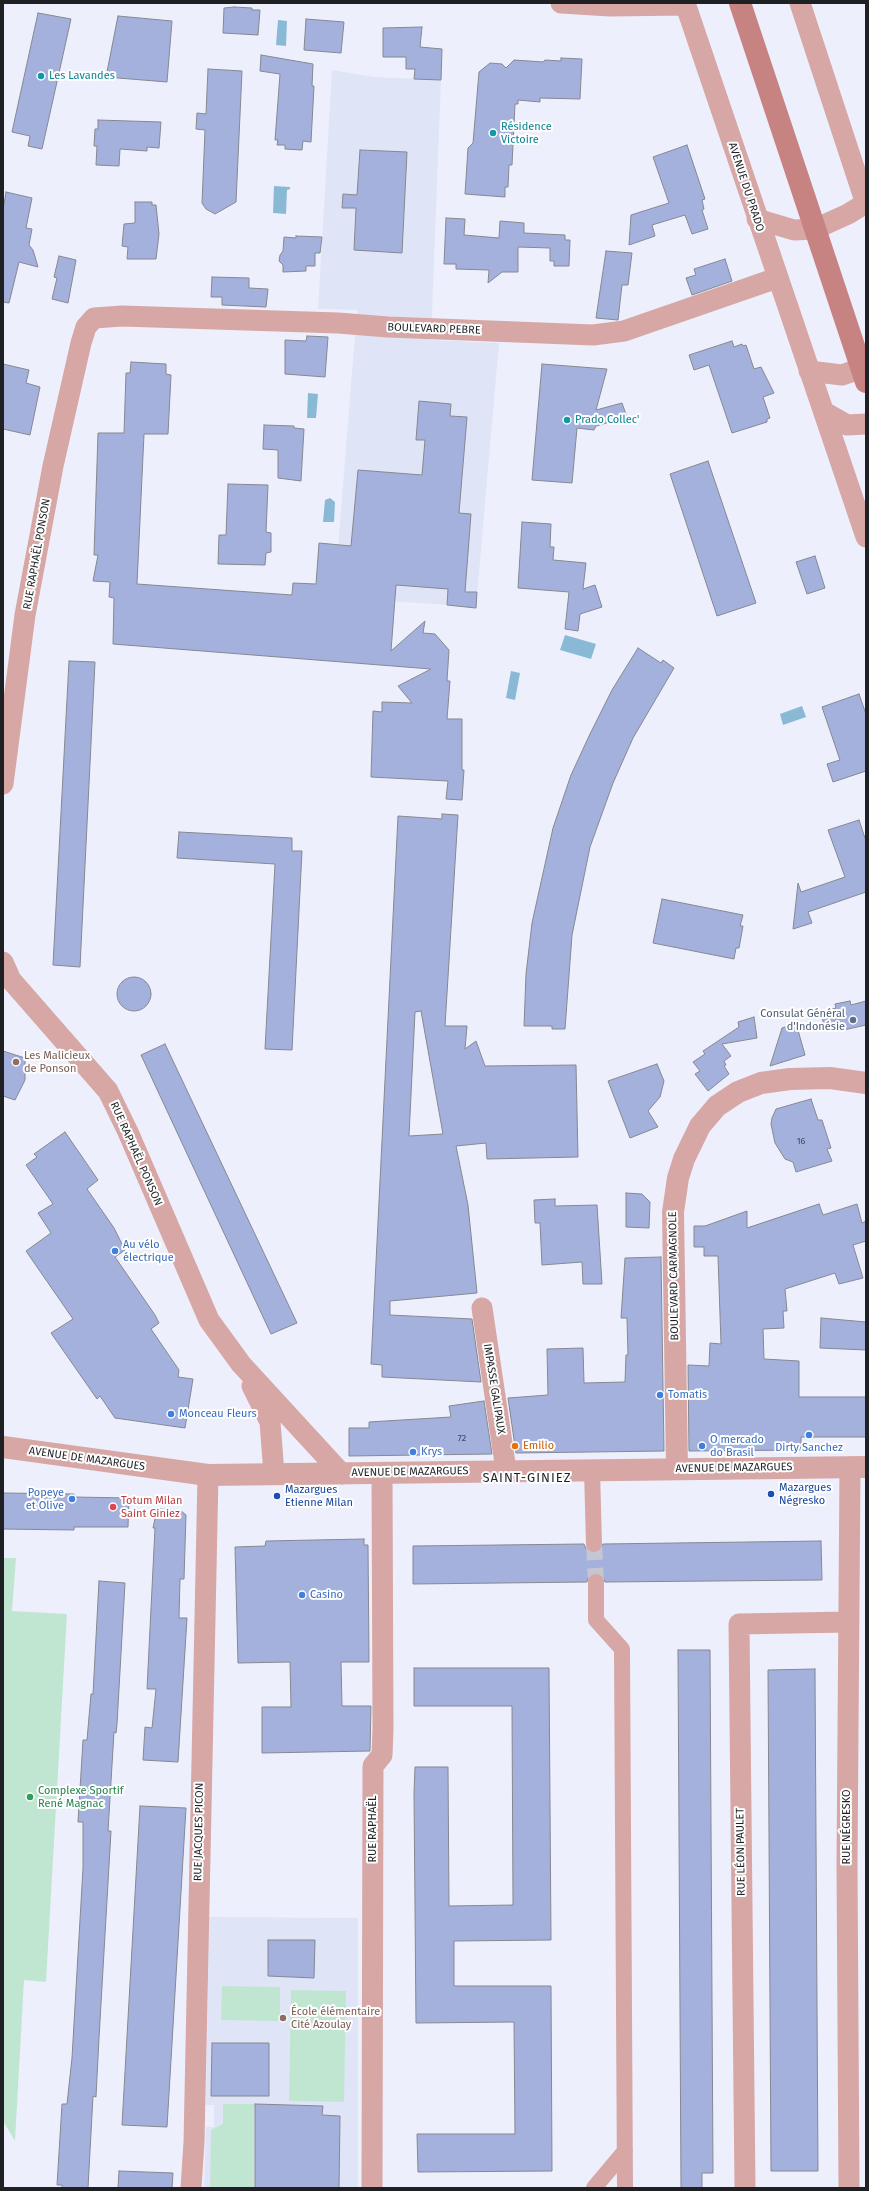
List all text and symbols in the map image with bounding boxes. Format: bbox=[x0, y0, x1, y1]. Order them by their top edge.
place label: Les Lavandes bbox=[49, 69, 115, 83]
marker: Les Lavandes bbox=[36, 71, 46, 81]
place label: Résidence Victoire bbox=[501, 120, 552, 146]
marker: Résidence Victoire bbox=[488, 128, 498, 138]
street label: AVENUE DU PRADO bbox=[725, 141, 767, 233]
street label: BOULEVARD PEBRE bbox=[387, 321, 481, 337]
place label: Prado Collec' bbox=[575, 413, 639, 427]
marker: Prado Collec' bbox=[562, 415, 572, 425]
street label: RUE RAPHAËL PONSON bbox=[21, 497, 53, 611]
place label: Consulat Général d'Indonésie bbox=[760, 1007, 845, 1033]
marker: Consulat Général d'Indonésie bbox=[848, 1015, 858, 1025]
place label: Les Malicieux de Ponson bbox=[24, 1049, 90, 1075]
marker: Les Malicieux de Ponson bbox=[11, 1057, 21, 1067]
street label: RUE RAPHAËL PONSON bbox=[107, 1100, 165, 1208]
house number: 16 bbox=[797, 1136, 805, 1146]
street label: BOULEVARD CARMAGNOLE bbox=[666, 1211, 682, 1341]
place label: Au vélo électrique bbox=[123, 1238, 174, 1264]
marker: Au vélo électrique bbox=[110, 1246, 120, 1256]
street label: IMPASSE GALIPAUX bbox=[480, 1343, 508, 1435]
place label: Tomatis bbox=[668, 1388, 707, 1402]
marker: Tomatis bbox=[655, 1390, 665, 1400]
place label: Monceau Fleurs bbox=[179, 1407, 257, 1421]
marker: Monceau Fleurs bbox=[166, 1409, 176, 1419]
marker: Dirty Sanchez bbox=[804, 1430, 814, 1440]
house number: 72 bbox=[458, 1433, 466, 1443]
place label: O mercado do Brasil bbox=[710, 1433, 764, 1459]
place label: Emilio bbox=[523, 1439, 554, 1453]
marker: Emilio bbox=[510, 1441, 520, 1451]
marker: O mercado do Brasil bbox=[697, 1441, 707, 1451]
place label: Dirty Sanchez bbox=[775, 1441, 843, 1455]
street label: AVENUE DE MAZARGUES bbox=[28, 1444, 146, 1474]
place label: Krys bbox=[421, 1445, 442, 1459]
marker: Krys bbox=[408, 1447, 418, 1457]
street label: AVENUE DE MAZARGUES bbox=[675, 1460, 793, 1476]
street label: AVENUE DE MAZARGUES bbox=[351, 1464, 469, 1480]
district label: SAINT-GINIEZ bbox=[483, 1470, 571, 1486]
place label: Mazargues Négresko bbox=[779, 1481, 831, 1507]
place label: Mazargues Etienne Milan bbox=[285, 1483, 353, 1509]
place label: Popeye et Olive bbox=[26, 1486, 64, 1512]
marker: Mazargues Négresko bbox=[766, 1489, 776, 1499]
marker: Mazargues Etienne Milan bbox=[272, 1491, 282, 1501]
marker: Popeye et Olive bbox=[67, 1494, 77, 1504]
place label: Totum Milan Saint Giniez bbox=[121, 1494, 182, 1520]
marker: Totum Milan Saint Giniez bbox=[108, 1502, 118, 1512]
place label: Casino bbox=[310, 1588, 343, 1602]
marker: Casino bbox=[297, 1590, 307, 1600]
street label: RUE JACQUES PICON bbox=[192, 1783, 206, 1881]
place label: Complexe Sportif René Magnac bbox=[38, 1784, 123, 1810]
street label: RUE NÉGRESKO bbox=[840, 1789, 854, 1865]
marker: Complexe Sportif René Magnac bbox=[25, 1792, 35, 1802]
street label: RUE RAPHAËL bbox=[366, 1795, 380, 1863]
street label: RUE LÉON PAULET bbox=[734, 1808, 748, 1896]
place label: École élémentaire Cité Azoulay bbox=[291, 2005, 380, 2031]
marker: École élémentaire Cité Azoulay bbox=[278, 2013, 288, 2023]

